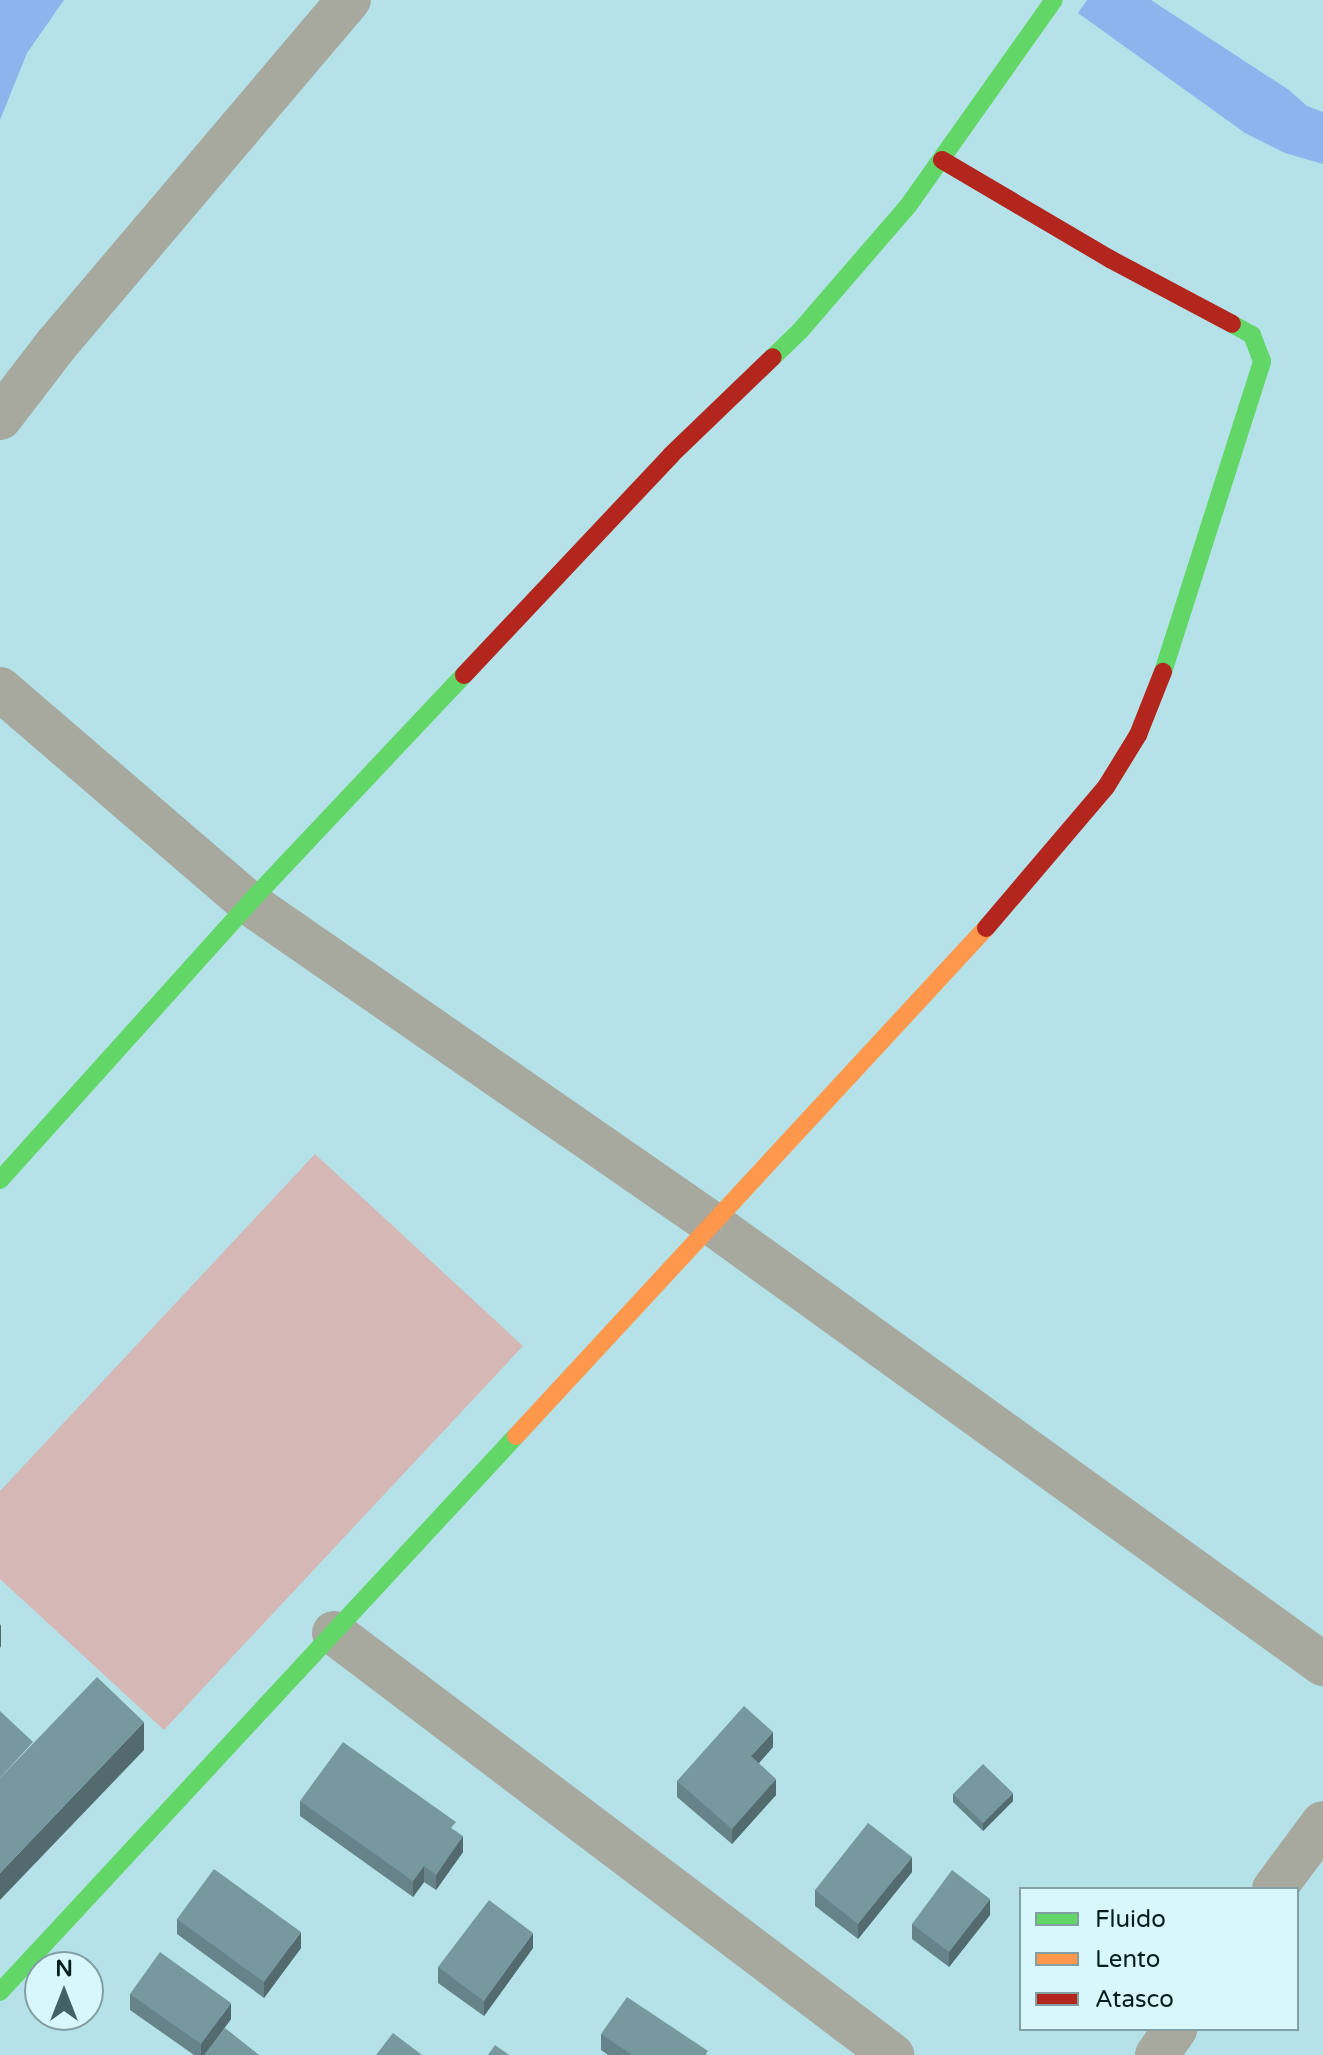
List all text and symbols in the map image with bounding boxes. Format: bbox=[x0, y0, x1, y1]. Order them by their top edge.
legend bbox=[1019, 1887, 1299, 2031]
text: Fluido bbox=[1095, 1905, 1166, 1934]
text: Lento bbox=[1095, 1945, 1160, 1974]
north arrow bbox=[24, 1951, 104, 2031]
text: N bbox=[55, 1956, 73, 1982]
text: Atasco bbox=[1095, 1985, 1174, 2014]

